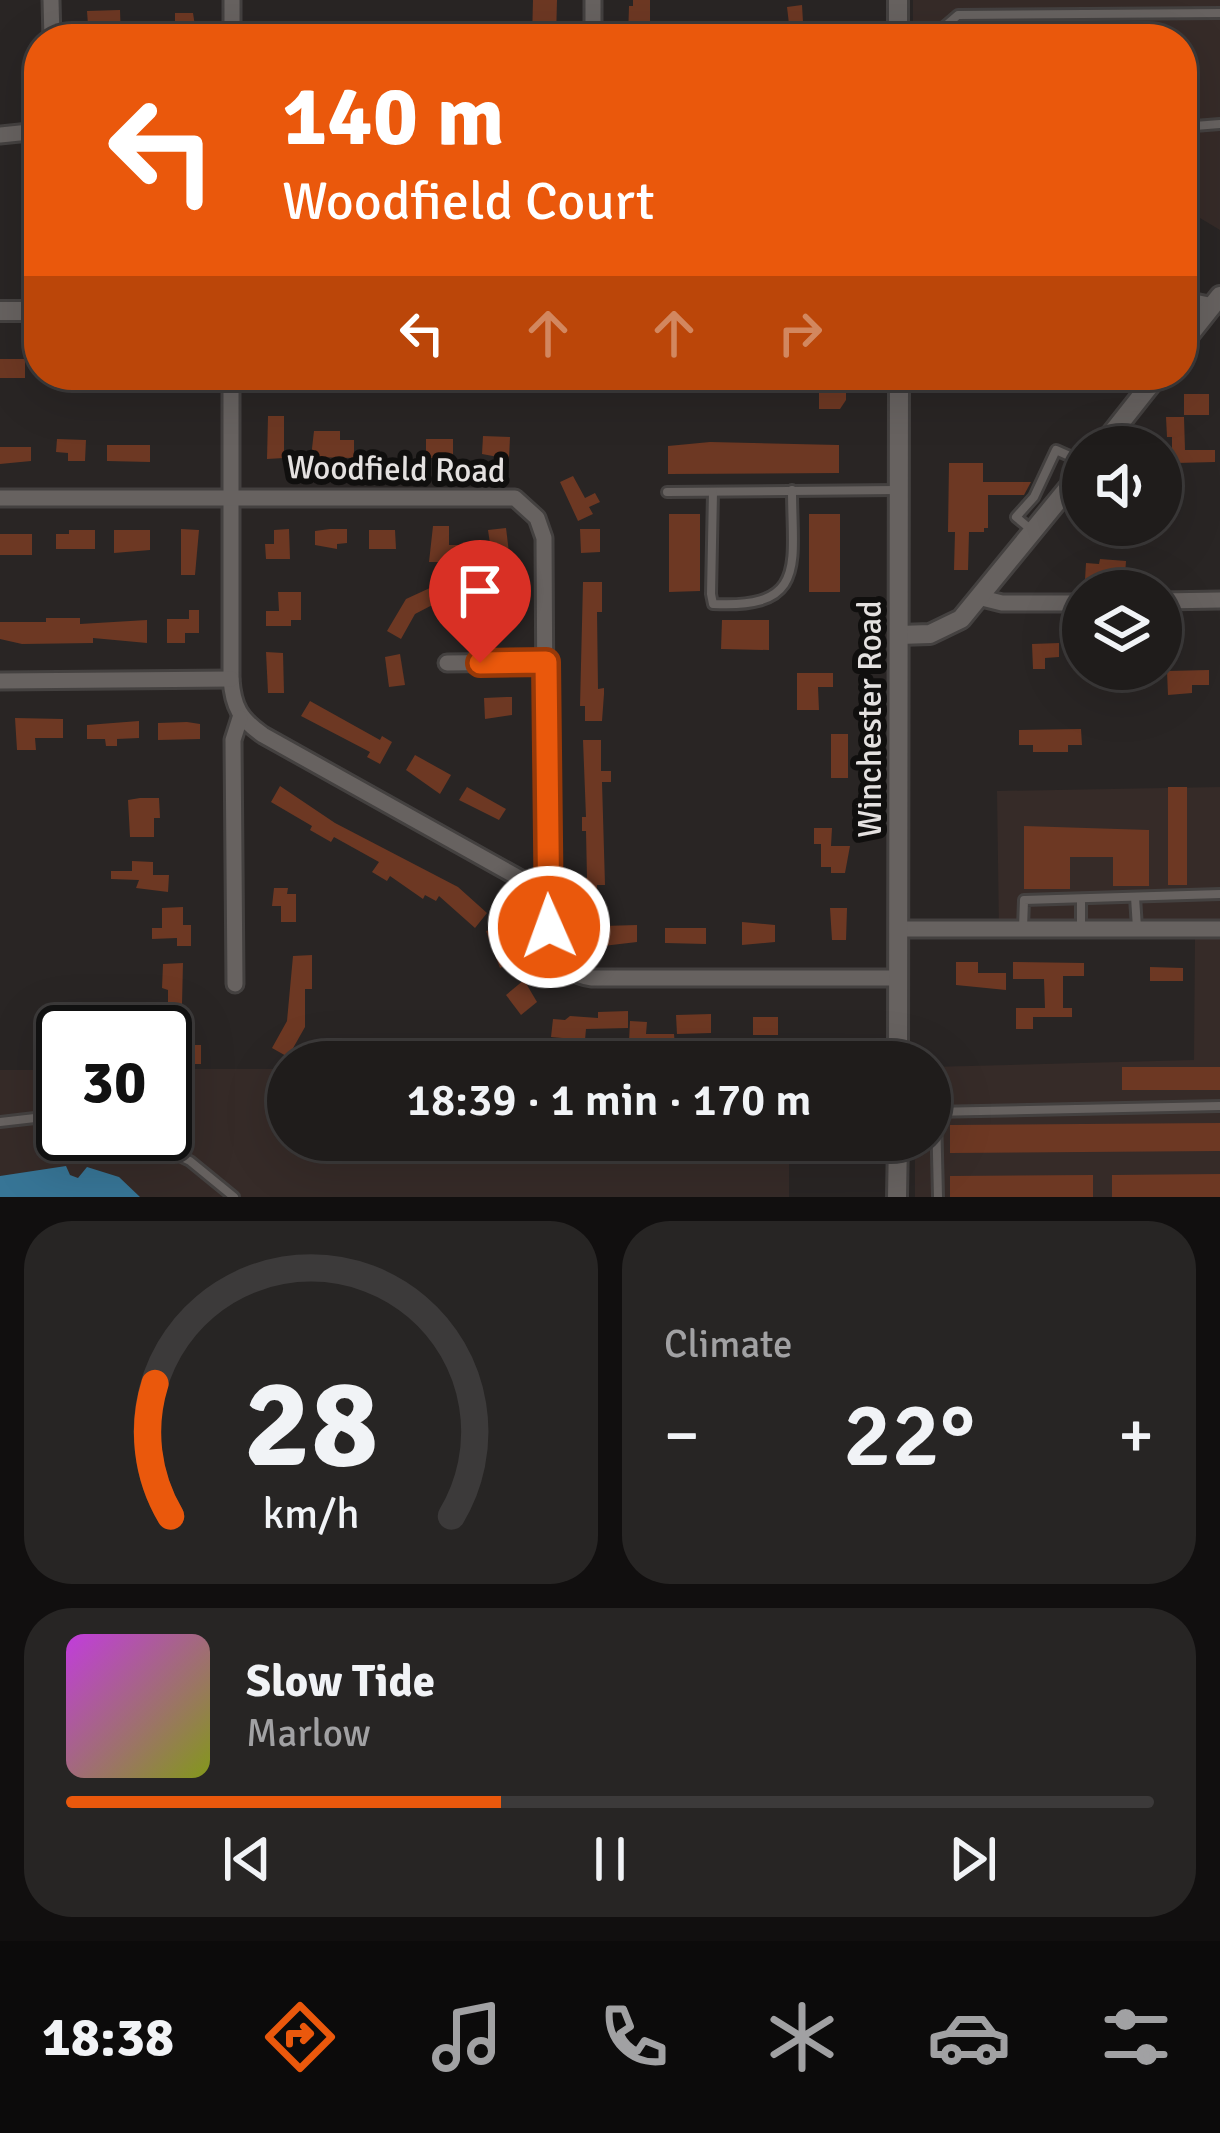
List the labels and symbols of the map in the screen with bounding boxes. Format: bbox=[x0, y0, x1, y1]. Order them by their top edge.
street label: Woodfield Road bbox=[286, 447, 506, 492]
pin bbox=[429, 540, 531, 663]
street label: Winchester Road bbox=[850, 600, 891, 838]
position arrow bbox=[486, 864, 612, 990]
speed limit sign: 30 bbox=[36, 1005, 192, 1161]

